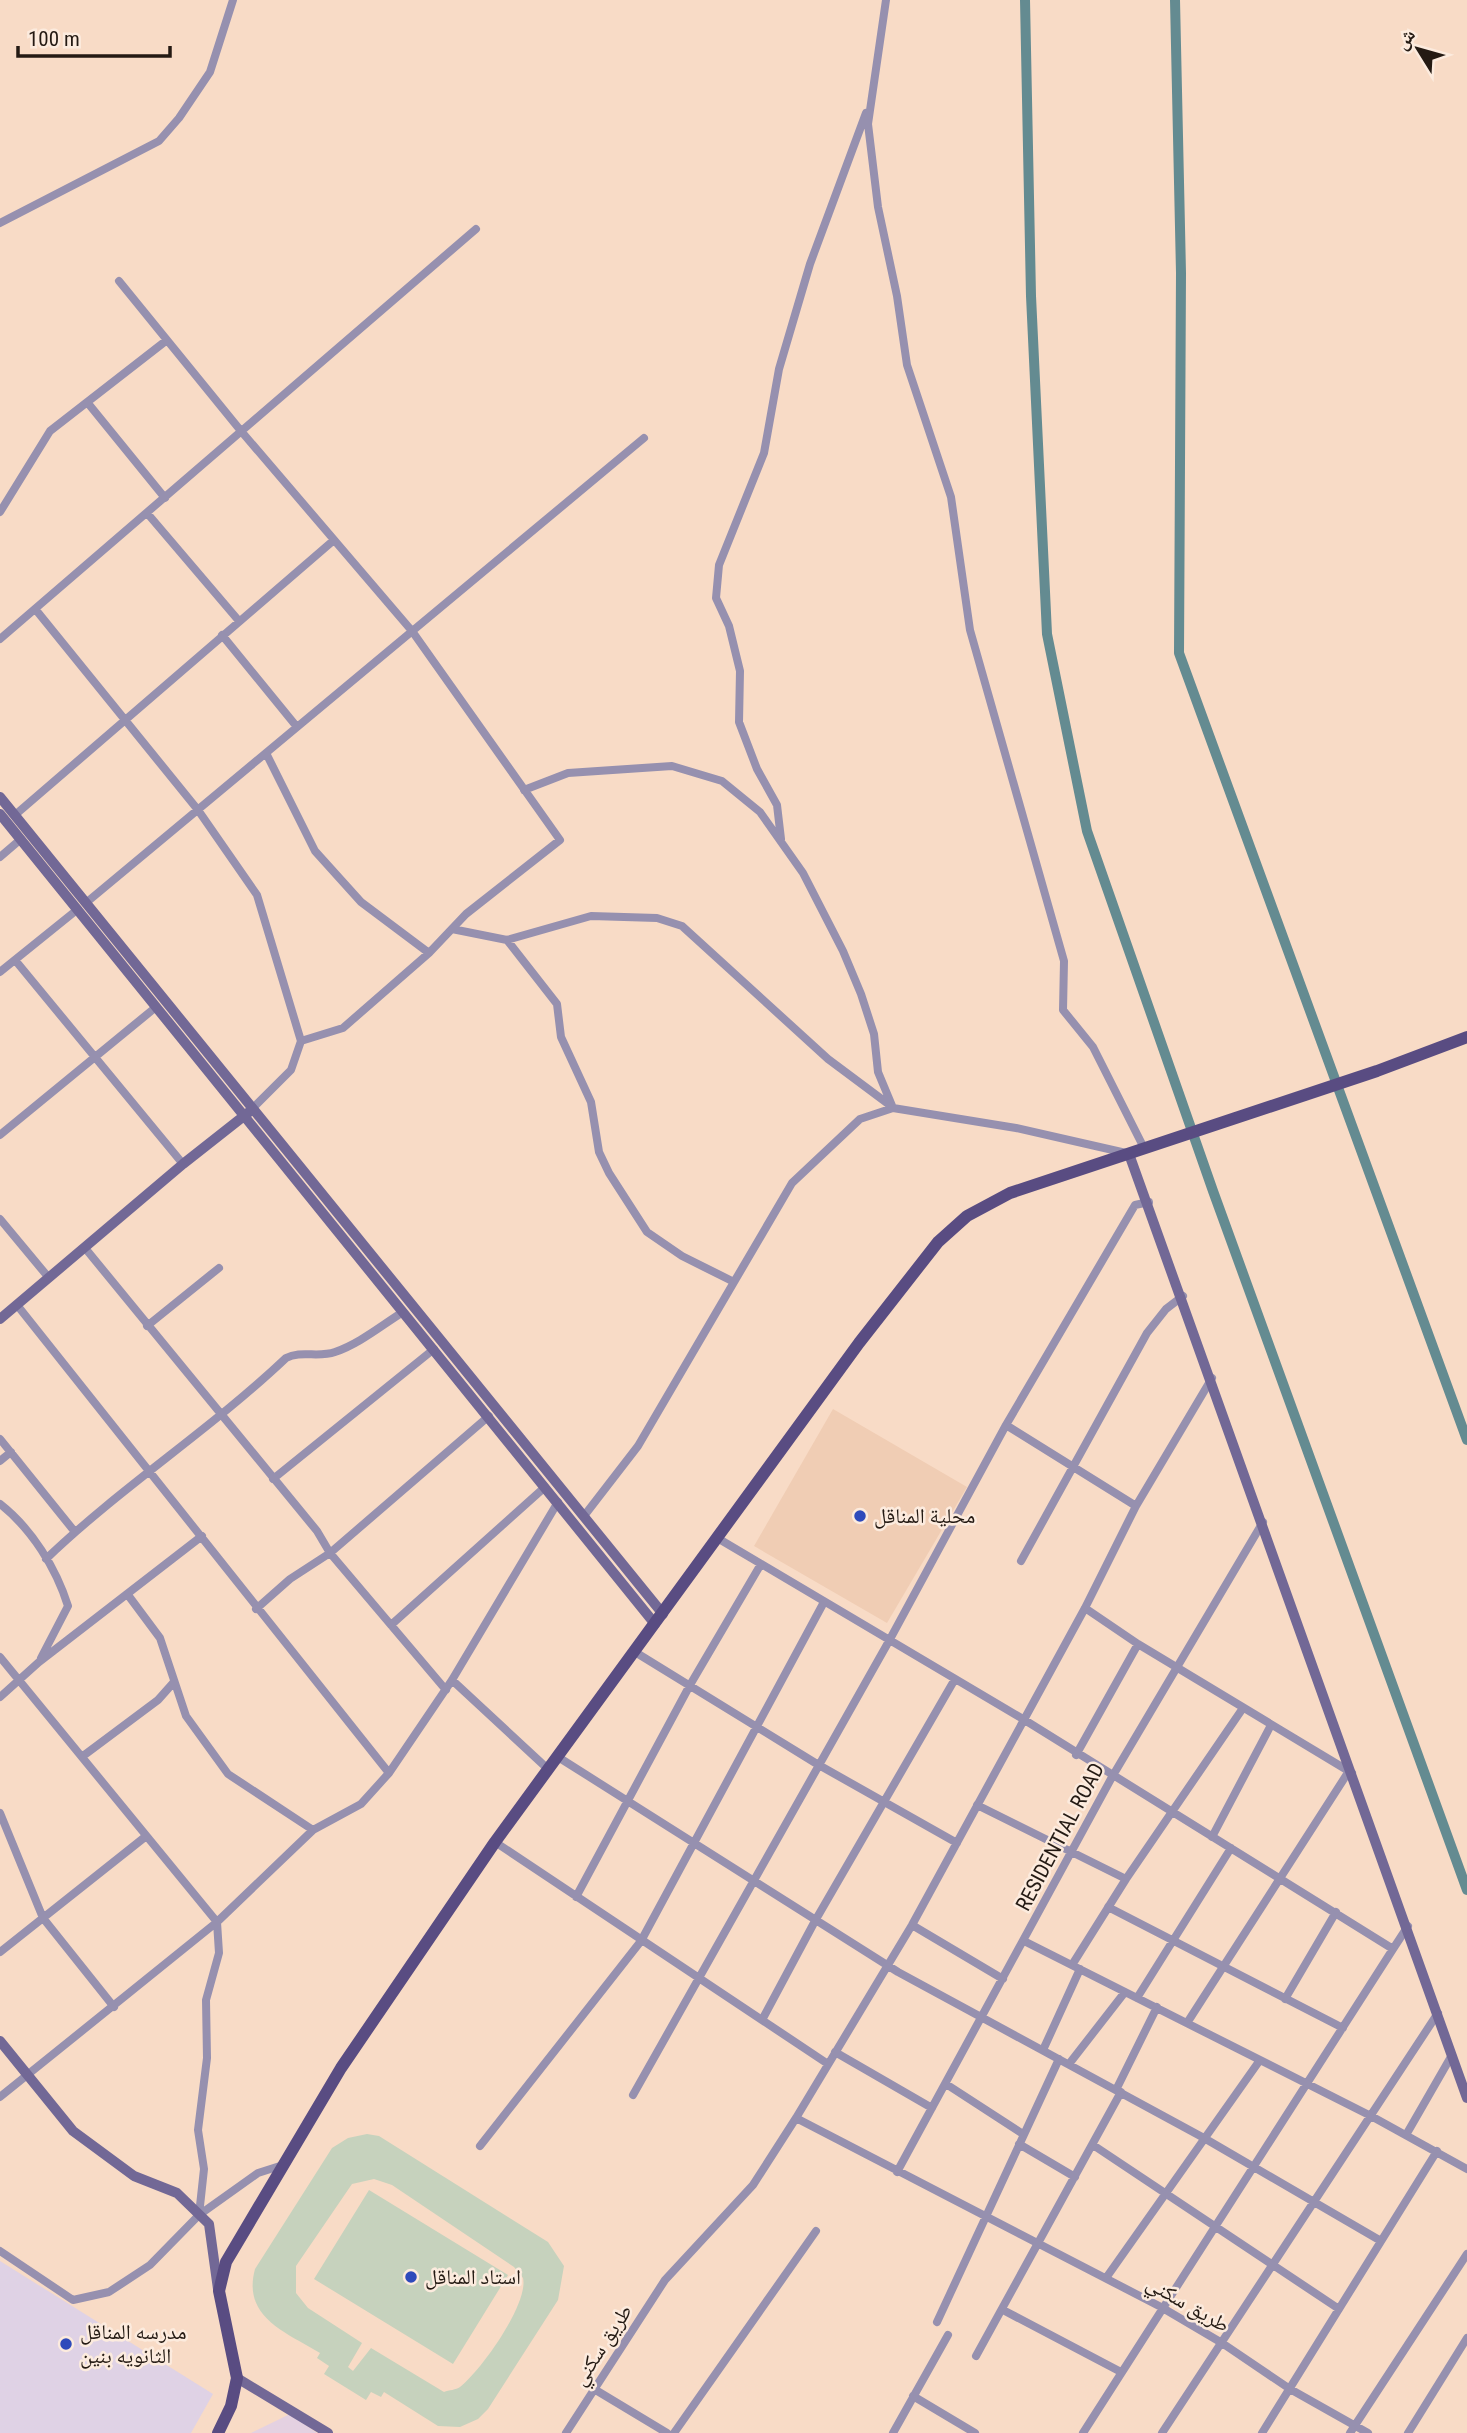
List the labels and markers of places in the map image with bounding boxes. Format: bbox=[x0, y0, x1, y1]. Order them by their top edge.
place label: محلية المناقل bbox=[874, 1504, 975, 1529]
marker: محلية المناقل bbox=[852, 1508, 868, 1524]
place label: استاد المناقل bbox=[425, 2265, 521, 2290]
marker: استاد المناقل bbox=[403, 2269, 419, 2285]
place label: مدرسه المناقل الثانويه بنين bbox=[80, 2320, 187, 2369]
marker: مدرسه المناقل الثانويه بنين bbox=[58, 2336, 74, 2352]

